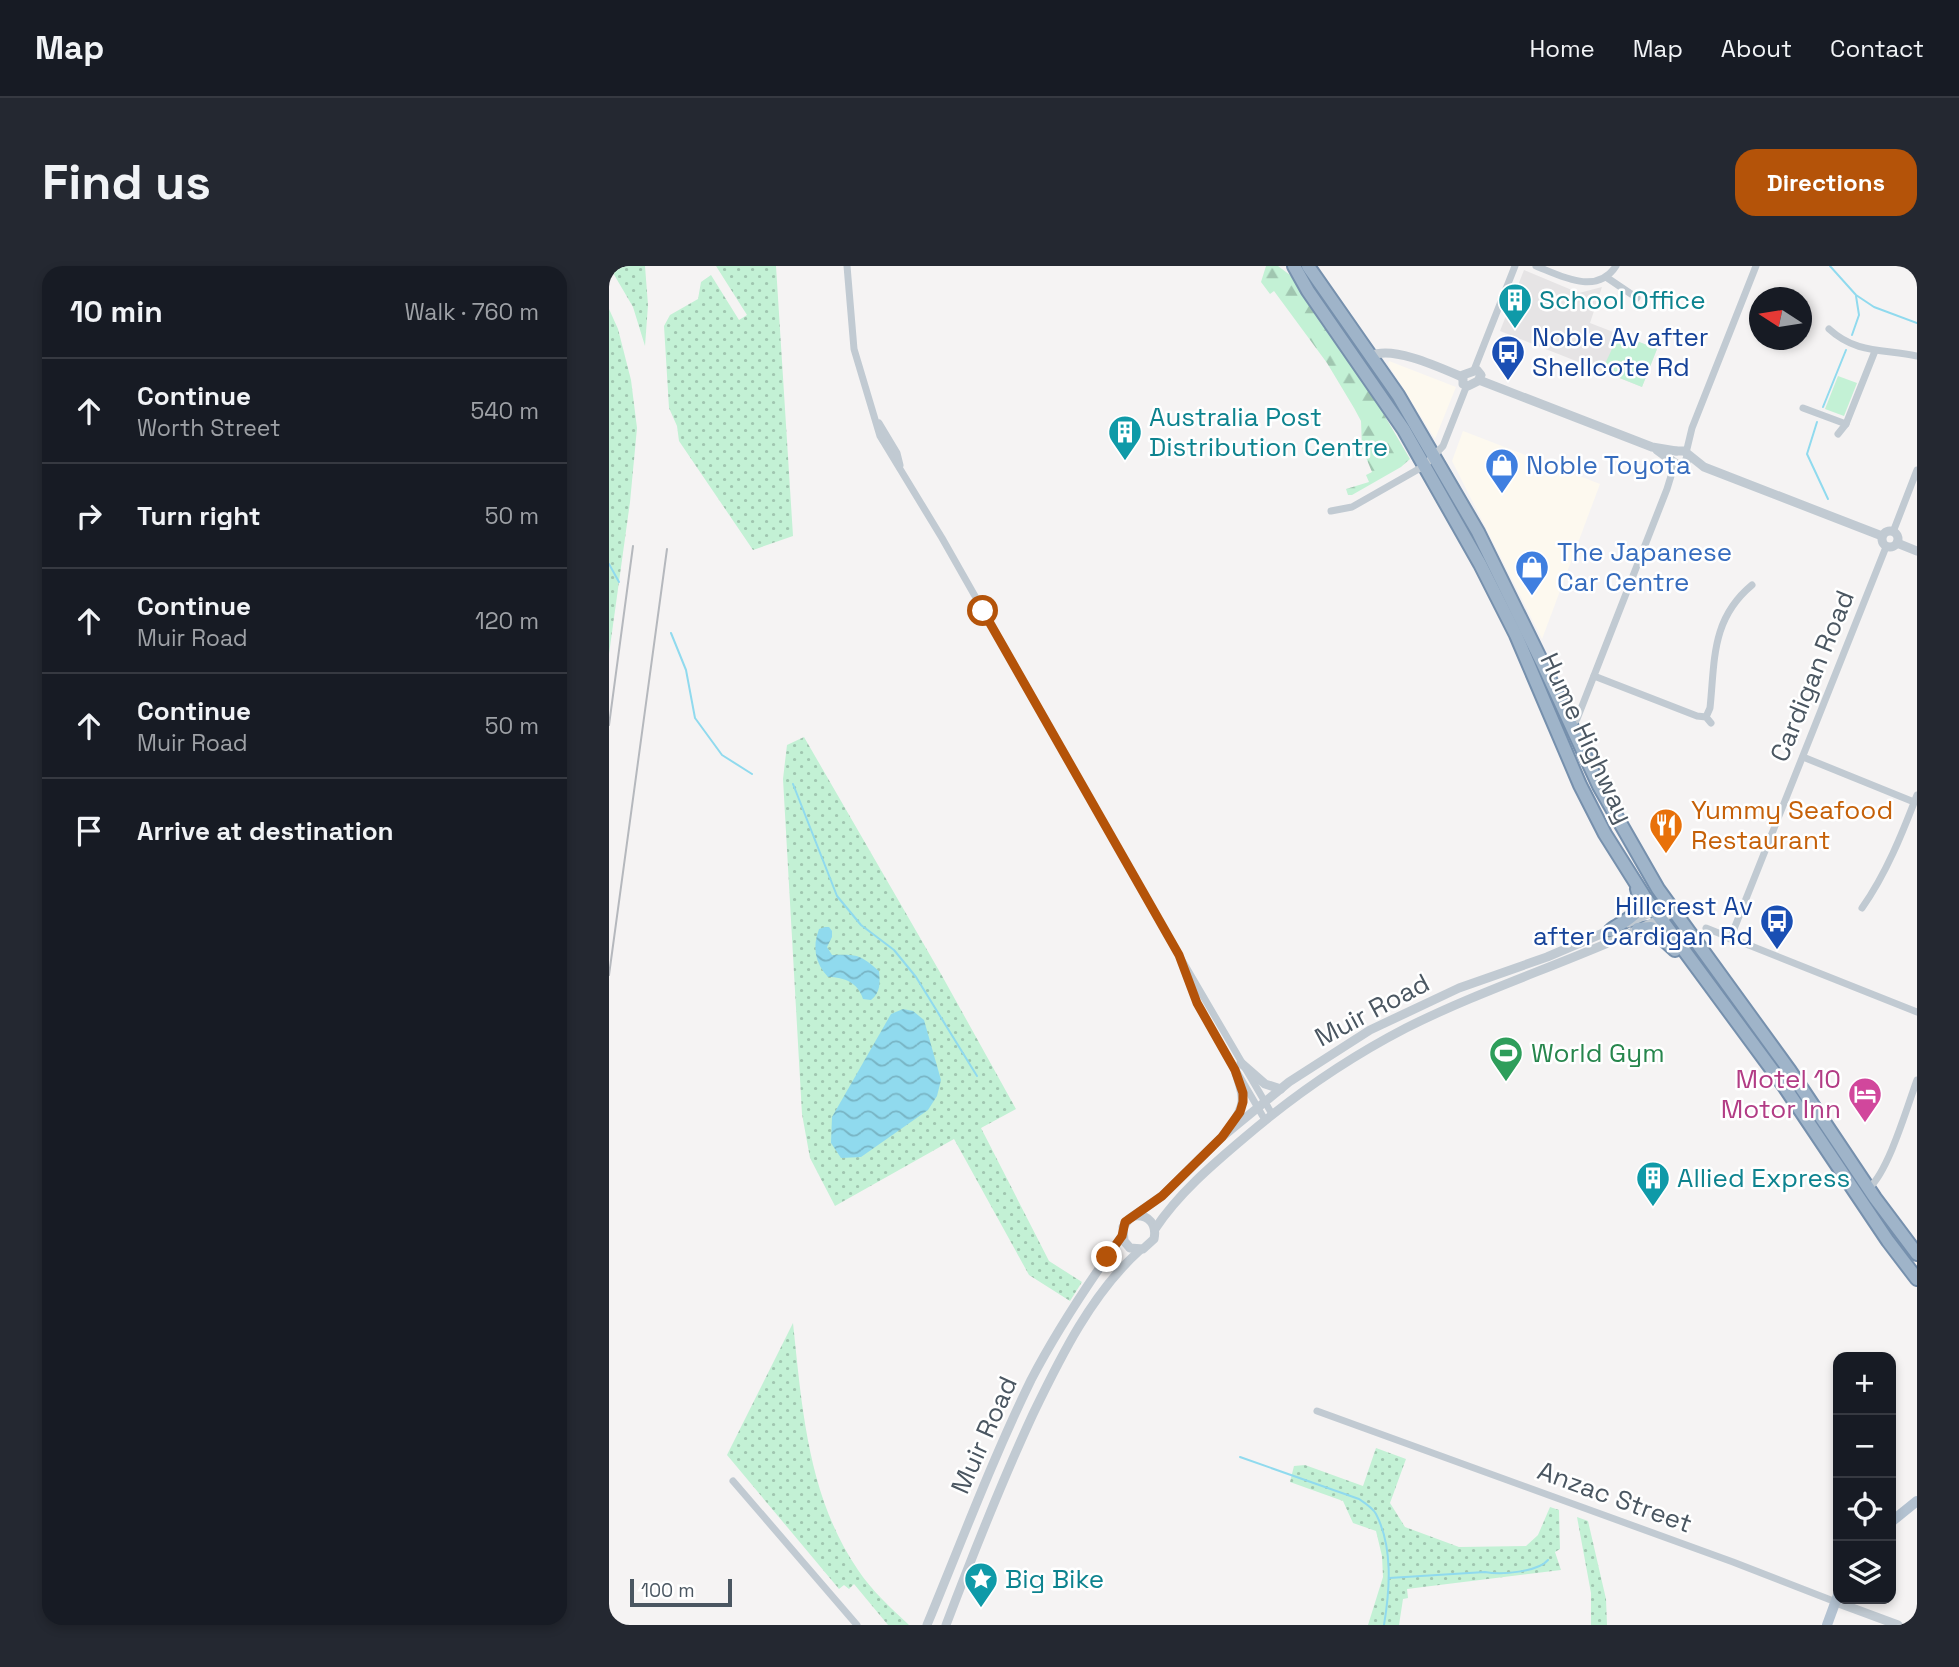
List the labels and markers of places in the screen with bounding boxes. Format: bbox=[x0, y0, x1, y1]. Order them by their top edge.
building icon: School Office bbox=[1496, 281, 1534, 330]
place label: School Office bbox=[1539, 283, 1706, 317]
place label: Noble Av after Shellcote Rd bbox=[1532, 320, 1709, 384]
bus stop icon: Noble Av after Shellcote Rd bbox=[1489, 333, 1527, 382]
place label: Australia Post Distribution Centre bbox=[1149, 400, 1388, 464]
building icon: Australia Post Distribution Centre bbox=[1106, 413, 1144, 462]
shop icon: Noble Toyota bbox=[1483, 446, 1521, 495]
place label: Noble Toyota bbox=[1526, 448, 1691, 482]
place label: The Japanese Car Centre bbox=[1557, 535, 1732, 599]
shop icon: The Japanese Car Centre bbox=[1513, 548, 1551, 597]
place label: Yummy Seafood Restaurant bbox=[1691, 793, 1893, 857]
restaurant icon: Yummy Seafood Restaurant bbox=[1647, 806, 1685, 855]
place label: Hillcrest Av after Cardigan Rd bbox=[1533, 889, 1753, 953]
bus stop icon: Hillcrest Av after Cardigan Rd bbox=[1758, 902, 1796, 951]
sports icon: World Gym bbox=[1487, 1034, 1525, 1083]
place label: World Gym bbox=[1531, 1036, 1665, 1070]
place label: Motel 10 Motor Inn bbox=[1721, 1062, 1841, 1126]
hotel icon: Motel 10 Motor Inn bbox=[1846, 1075, 1884, 1124]
building icon: Allied Express bbox=[1634, 1159, 1672, 1208]
place label: Allied Express bbox=[1677, 1161, 1850, 1195]
place icon: Big Bike bbox=[962, 1560, 1000, 1609]
place label: Big Bike bbox=[1005, 1562, 1104, 1596]

